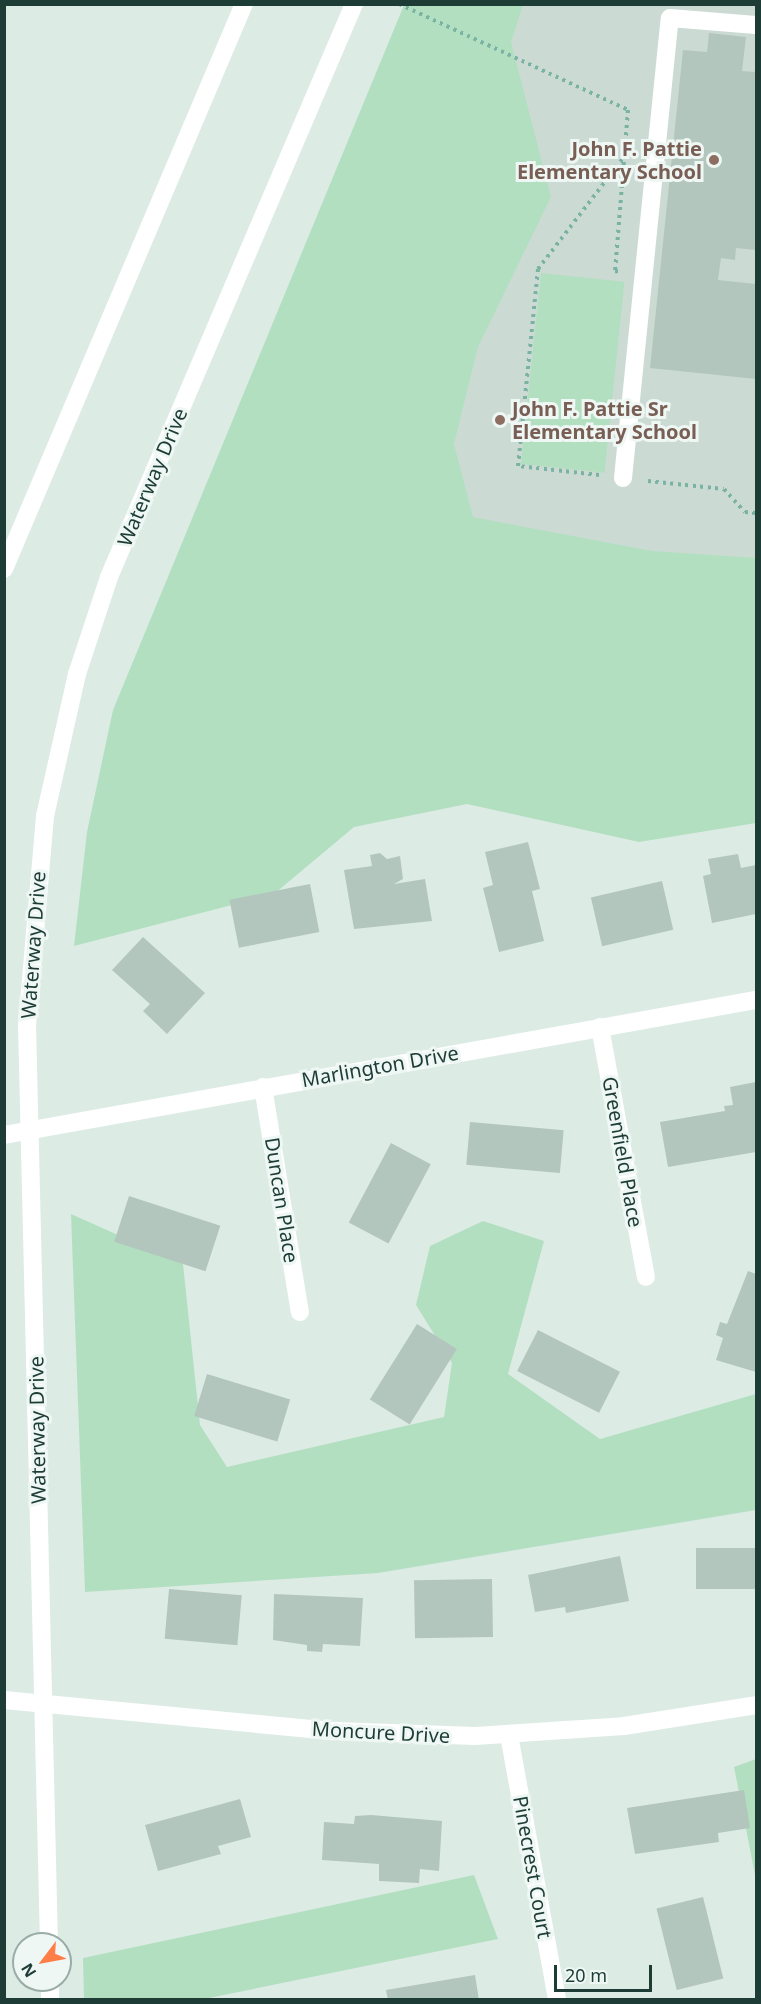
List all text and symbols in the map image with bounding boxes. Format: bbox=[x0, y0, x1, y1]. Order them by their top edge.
place label: John F. Pattie Elementary School bbox=[517, 136, 702, 183]
marker: John F. Pattie Elementary School bbox=[707, 153, 721, 167]
place label: John F. Pattie Sr Elementary School bbox=[512, 396, 697, 443]
street label: Waterway Drive bbox=[112, 404, 192, 550]
marker: John F. Pattie Sr Elementary School bbox=[493, 413, 507, 427]
street label: Waterway Drive bbox=[16, 870, 50, 1020]
street label: Marlington Drive bbox=[300, 1040, 460, 1092]
street label: Greenfield Place bbox=[598, 1075, 648, 1229]
street label: Duncan Place bbox=[260, 1135, 304, 1265]
street label: Waterway Drive bbox=[24, 1356, 50, 1504]
street label: Moncure Drive bbox=[311, 1716, 451, 1748]
street label: Pinecrest Court bbox=[509, 1794, 557, 1940]
north arrow bbox=[12, 1932, 72, 1992]
scale bar bbox=[557, 1953, 654, 1991]
text: N bbox=[16, 1959, 41, 1982]
text: 20 m bbox=[565, 1963, 607, 1987]

